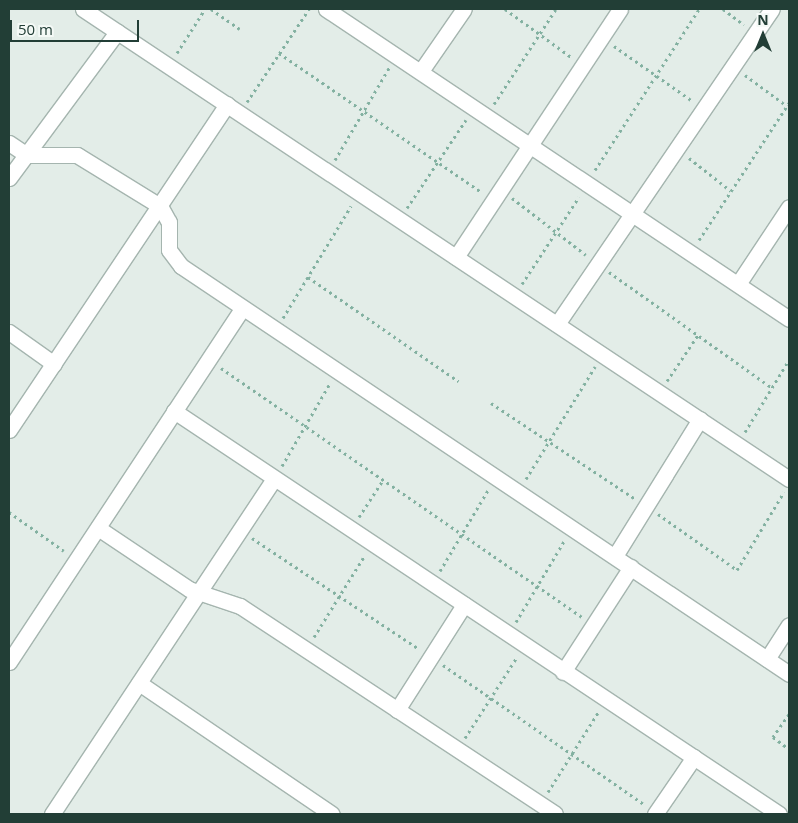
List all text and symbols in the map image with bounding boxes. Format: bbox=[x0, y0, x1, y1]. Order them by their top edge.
scale bar bbox=[12, 10, 141, 42]
north arrow bbox=[738, 10, 788, 60]
text: N bbox=[757, 10, 769, 29]
text: 50 m bbox=[18, 19, 53, 39]

